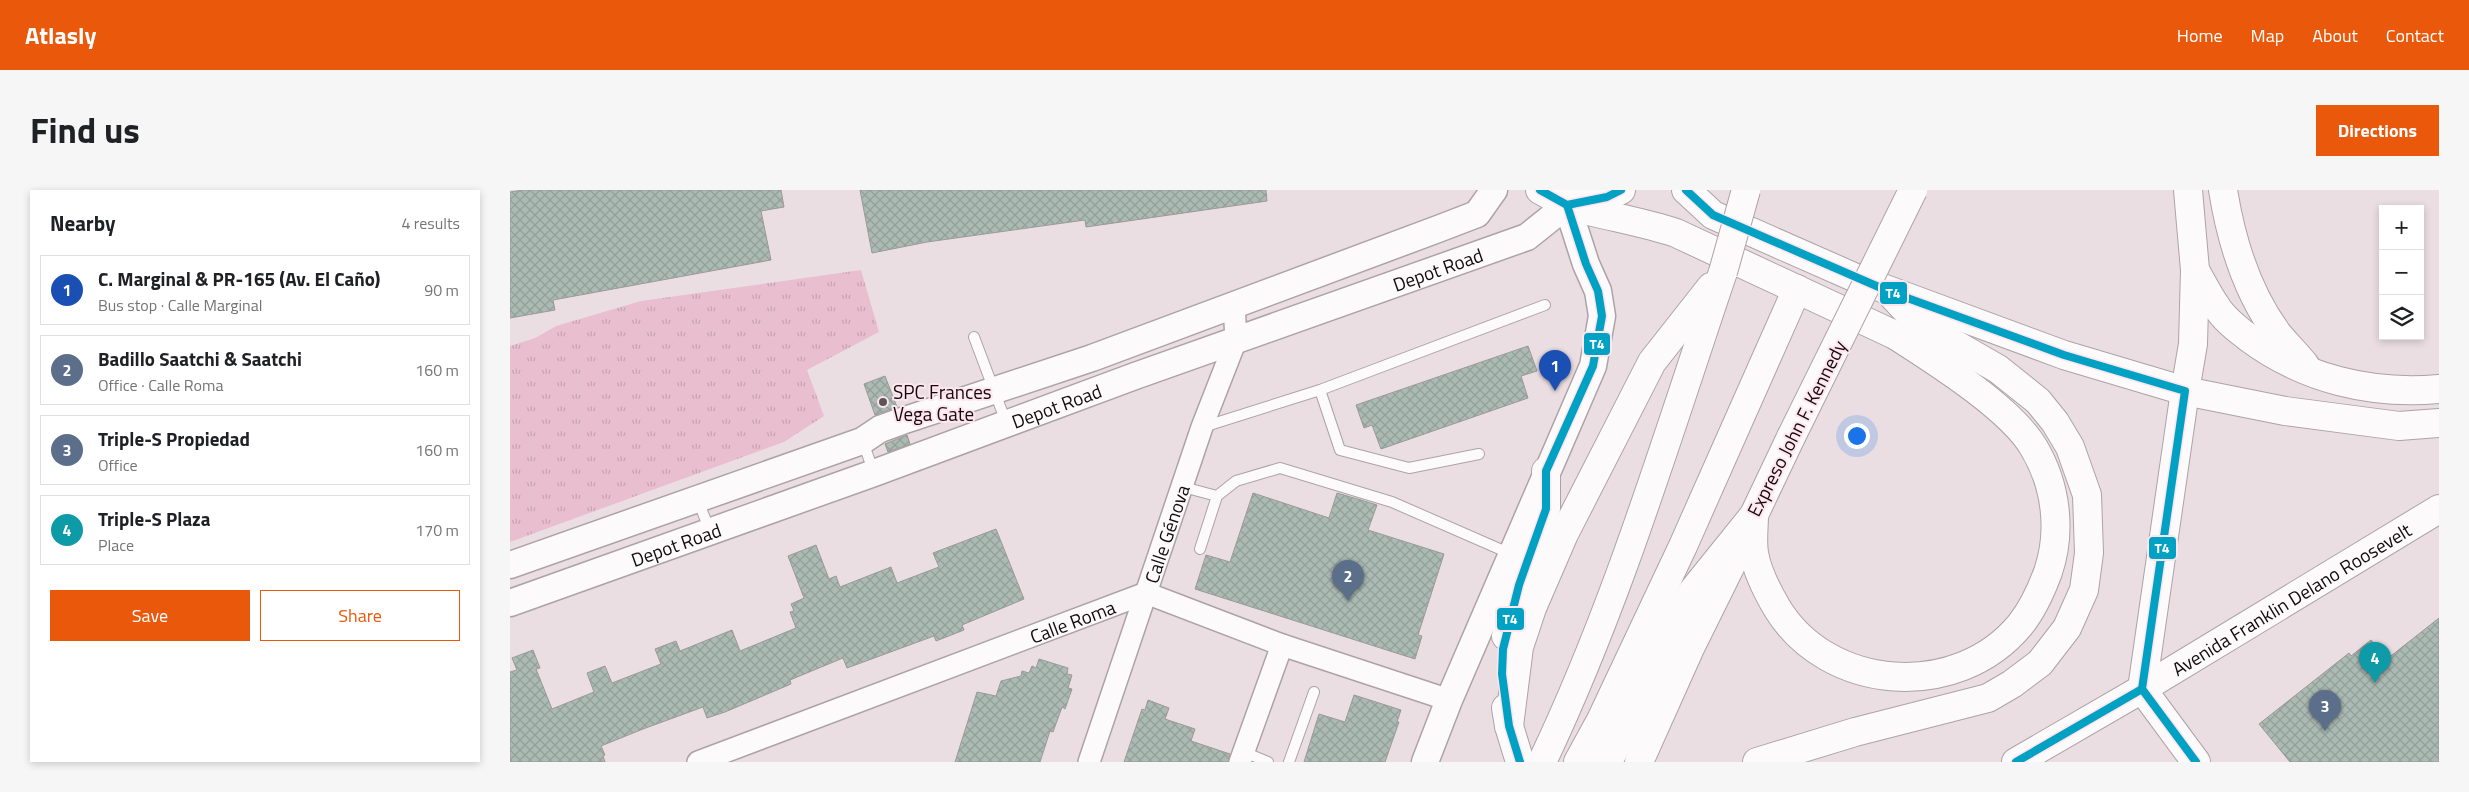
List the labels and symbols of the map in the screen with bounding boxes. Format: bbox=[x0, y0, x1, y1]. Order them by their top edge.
street label: Depot Road bbox=[1388, 239, 1487, 298]
line badge: T4 bbox=[1879, 281, 1908, 305]
text: T4 bbox=[1885, 282, 1901, 303]
line badge: T4 bbox=[1583, 332, 1611, 356]
text: T4 bbox=[1589, 333, 1605, 354]
street label: Expreso John F. Kennedy bbox=[1739, 335, 1853, 521]
pin: 1 bbox=[1539, 350, 1571, 391]
street label: Depot Road bbox=[1007, 375, 1105, 435]
place label: SPC Frances Vega Gate bbox=[893, 377, 992, 428]
marker: SPC Frances Vega Gate bbox=[877, 396, 889, 408]
your location bbox=[1844, 423, 1870, 449]
street label: Calle Génova bbox=[1136, 480, 1196, 587]
street label: Depot Road bbox=[627, 514, 725, 573]
street label: Avenida Franklin Delano Roosevelt bbox=[2166, 515, 2417, 682]
line badge: T4 bbox=[2148, 536, 2177, 560]
text: T4 bbox=[2154, 537, 2170, 558]
pin: 2 bbox=[1332, 560, 1364, 601]
street label: Calle Roma bbox=[1025, 591, 1120, 650]
line badge: T4 bbox=[1496, 607, 1525, 631]
text: T4 bbox=[1502, 608, 1518, 629]
pin: 4 bbox=[2359, 642, 2391, 683]
pin: 3 bbox=[2309, 690, 2341, 731]

